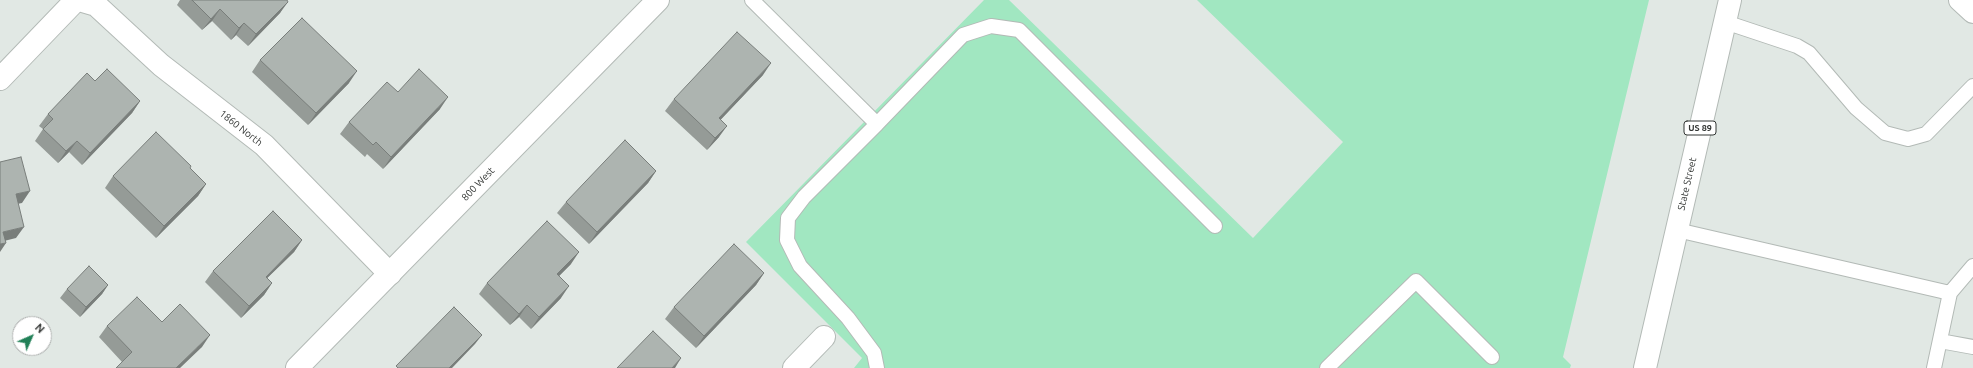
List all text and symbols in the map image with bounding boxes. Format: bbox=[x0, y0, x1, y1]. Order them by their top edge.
street label: 1860 North bbox=[217, 107, 265, 149]
road number: US 89 bbox=[1684, 121, 1716, 135]
street label: State Street bbox=[1675, 156, 1699, 212]
street label: 800 West bbox=[459, 165, 497, 203]
north arrow bbox=[12, 316, 52, 356]
text: N bbox=[33, 321, 47, 335]

